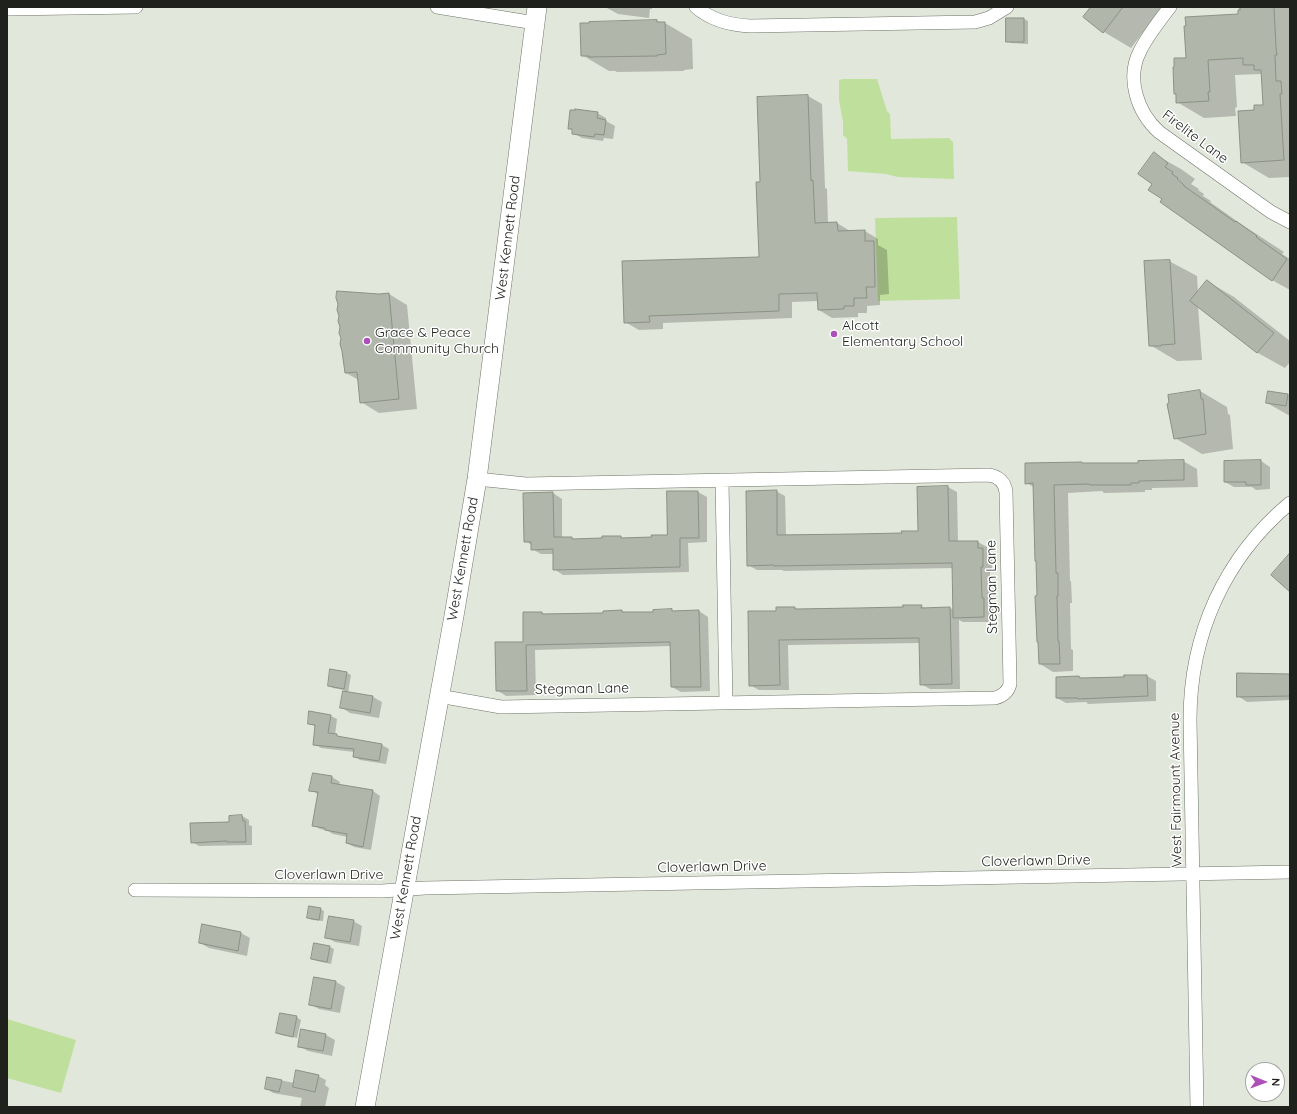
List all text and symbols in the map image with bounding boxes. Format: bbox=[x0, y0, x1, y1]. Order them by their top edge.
street label: Firelite Lane bbox=[1159, 107, 1231, 167]
street label: West Kennett Road bbox=[492, 175, 524, 301]
place label: Alcott Elementary School bbox=[842, 318, 963, 350]
place label: Grace & Peace Community Church bbox=[375, 325, 499, 358]
marker: Alcott Elementary School bbox=[829, 329, 839, 339]
marker: Grace & Peace Community Church bbox=[362, 336, 372, 346]
street label: West Kennett Road bbox=[444, 496, 482, 622]
street label: Stegman Lane bbox=[983, 540, 1001, 634]
street label: Stegman Lane bbox=[535, 680, 629, 698]
street label: West Fairmount Avenue bbox=[1166, 713, 1186, 867]
street label: West Kennett Road bbox=[387, 815, 425, 941]
street label: Cloverlawn Drive bbox=[981, 852, 1091, 870]
street label: Cloverlawn Drive bbox=[657, 858, 767, 876]
street label: Cloverlawn Drive bbox=[274, 867, 384, 883]
north arrow bbox=[1245, 1062, 1285, 1102]
text: N bbox=[1269, 1078, 1283, 1086]

